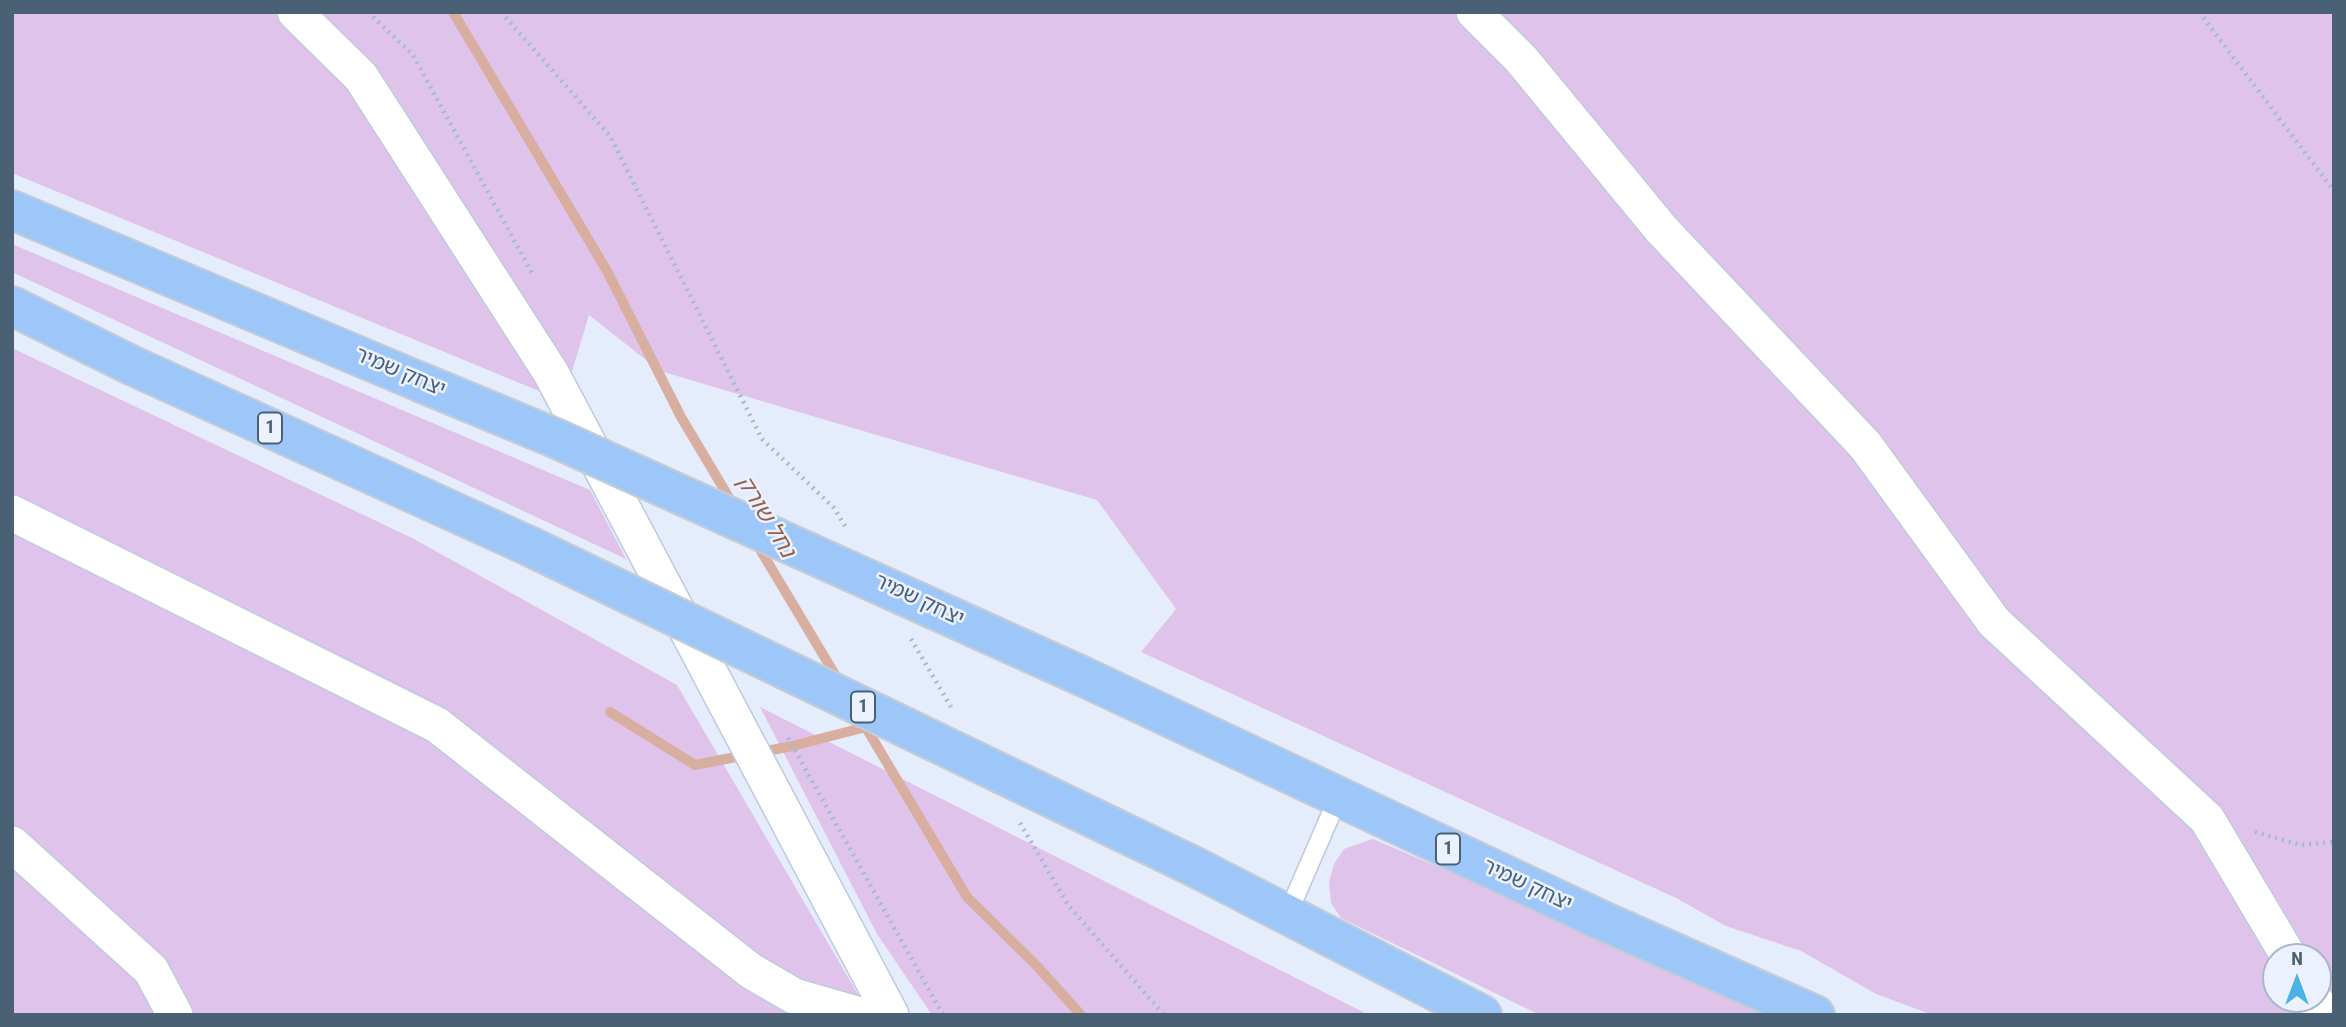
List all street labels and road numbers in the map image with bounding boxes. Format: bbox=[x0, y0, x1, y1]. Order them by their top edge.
street label: יצחק שמיר bbox=[351, 343, 449, 403]
road number: 1 bbox=[258, 412, 282, 444]
street label: יצחק שמיר bbox=[870, 569, 968, 633]
road number: 1 bbox=[851, 692, 875, 722]
road number: 1 bbox=[1436, 834, 1460, 864]
street label: יצחק שמיר bbox=[1478, 854, 1576, 918]

